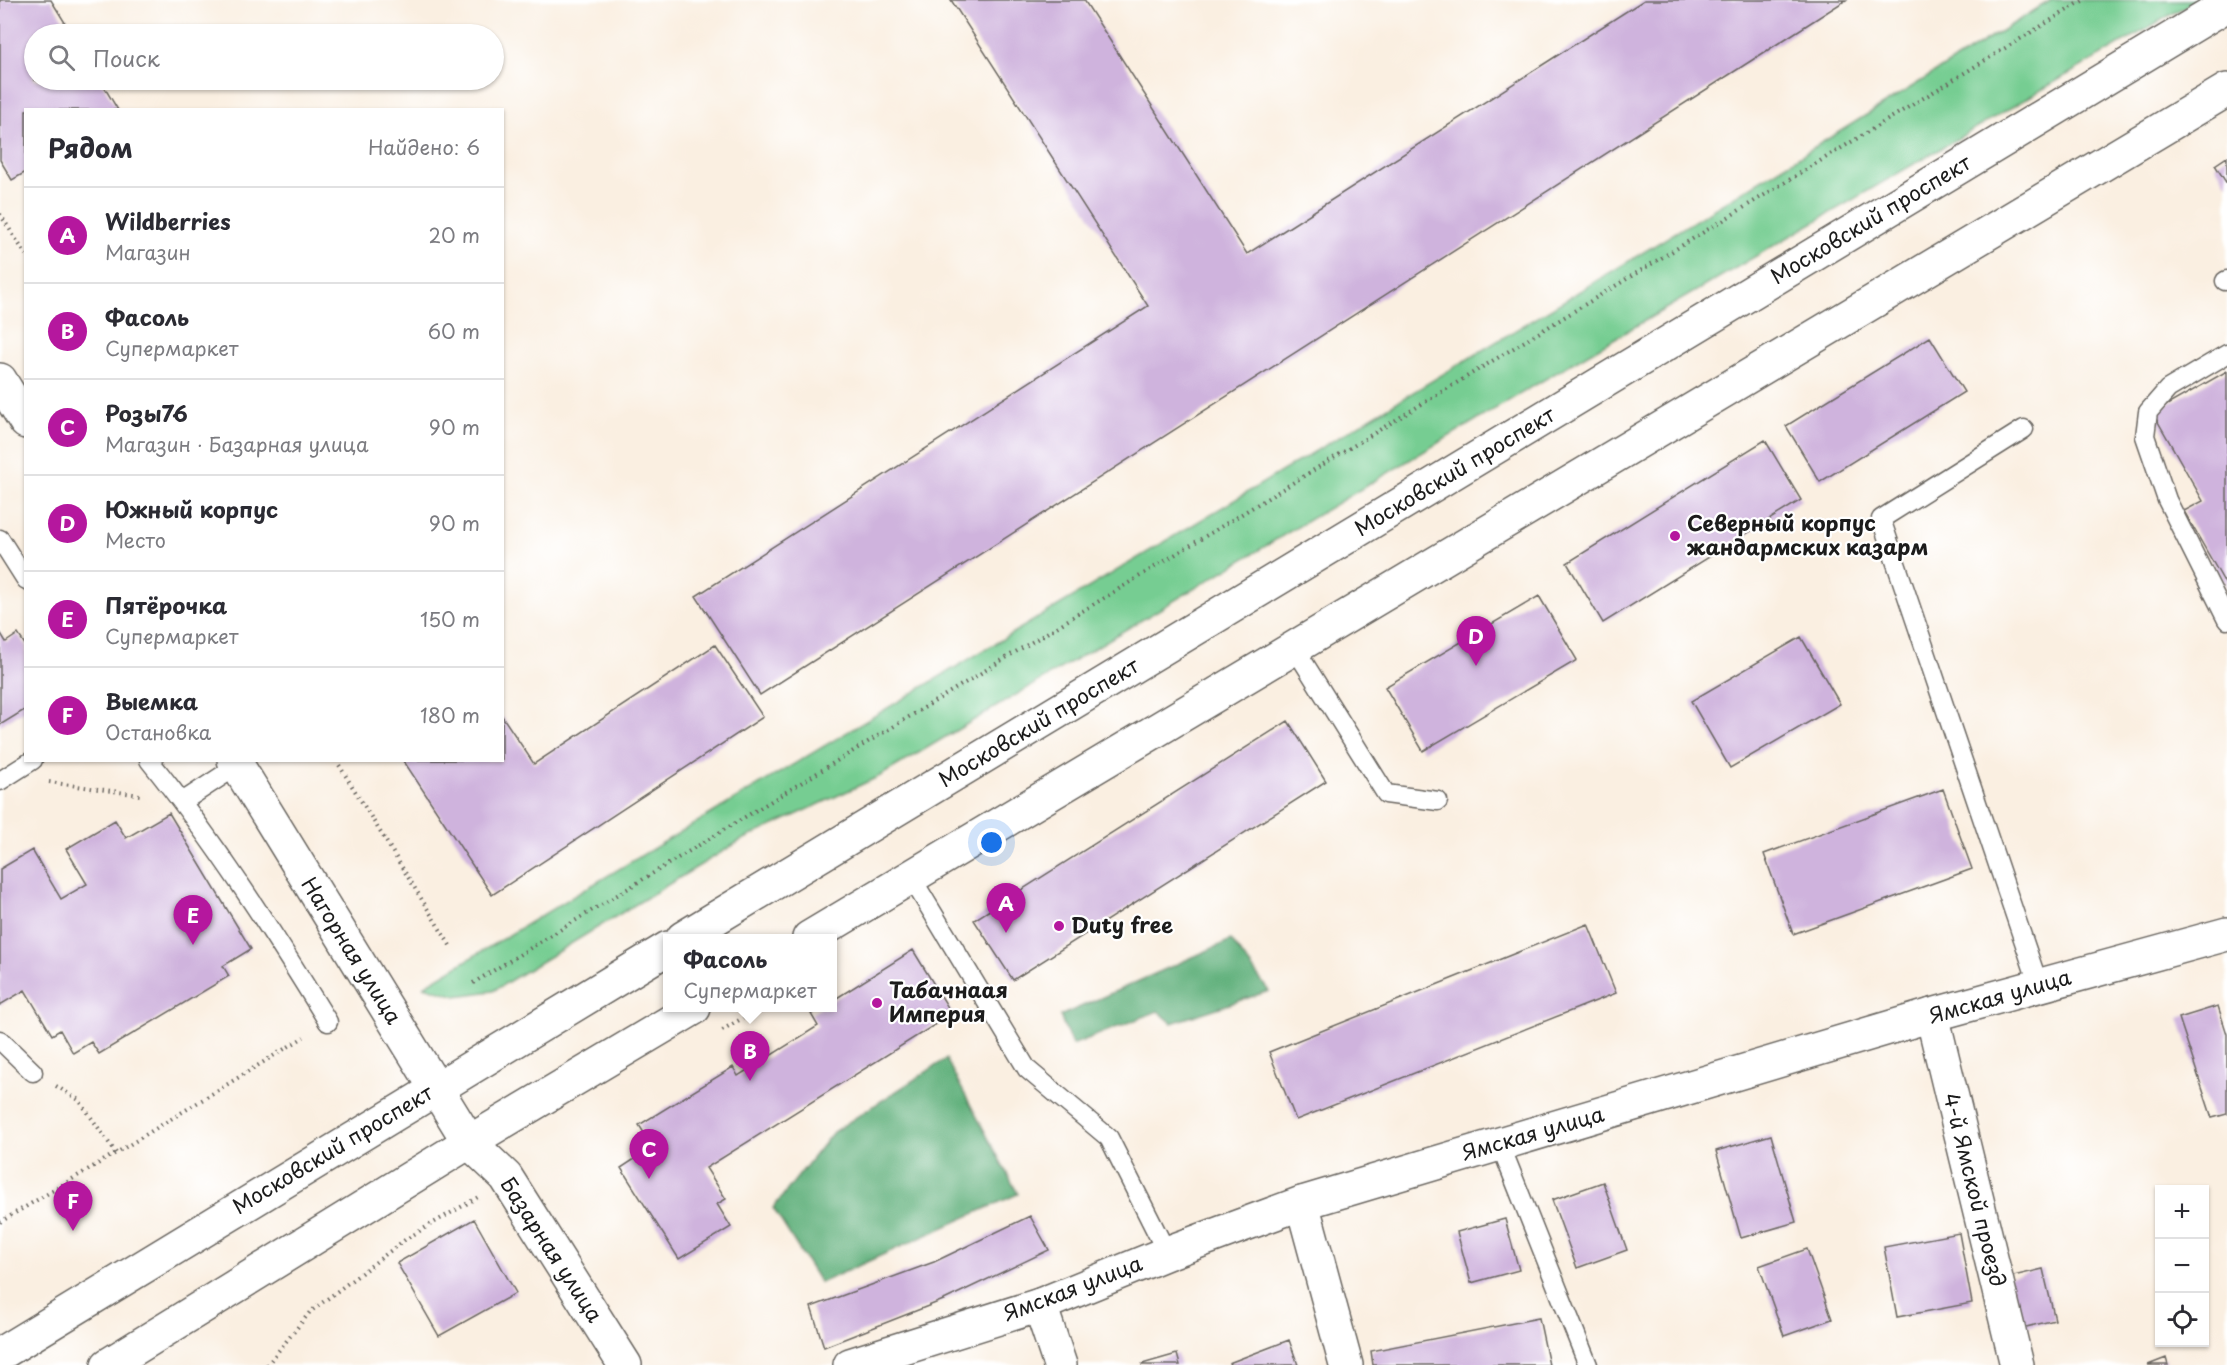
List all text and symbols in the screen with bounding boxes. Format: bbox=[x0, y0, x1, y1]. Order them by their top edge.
search box bbox=[24, 24, 504, 90]
icon: search bbox=[45, 41, 78, 74]
text: Поиск bbox=[93, 41, 160, 74]
text: Рядом bbox=[48, 128, 133, 167]
text: Найдено: 6 bbox=[368, 132, 480, 162]
street label: Московский проспект bbox=[1764, 145, 1977, 291]
text: Wildberries bbox=[105, 204, 231, 237]
text: A bbox=[60, 220, 75, 250]
text: 20 m bbox=[428, 220, 480, 250]
text: Магазин bbox=[105, 237, 191, 267]
text: Фасоль bbox=[105, 300, 189, 333]
text: B bbox=[61, 316, 74, 346]
text: 60 m bbox=[428, 316, 480, 346]
text: Супермаркет bbox=[105, 333, 238, 363]
text: Розы76 bbox=[105, 396, 188, 429]
street label: Московский проспект bbox=[1348, 397, 1561, 543]
text: C bbox=[60, 412, 75, 442]
text: 90 m bbox=[429, 412, 480, 442]
text: Магазин · Базарная улица bbox=[105, 429, 368, 459]
text: Южный корпус bbox=[105, 492, 278, 525]
place label: Северный корпус жандармских казарм bbox=[1687, 506, 1928, 562]
text: D bbox=[60, 508, 75, 538]
text: 90 m bbox=[429, 508, 480, 538]
text: Место bbox=[105, 525, 166, 555]
marker: Северный корпус жандармских казарм bbox=[1668, 529, 1682, 543]
text: Пятёрочка bbox=[105, 588, 227, 621]
text: E bbox=[61, 604, 74, 634]
text: 150 m bbox=[420, 604, 480, 634]
pin: D bbox=[1456, 616, 1496, 666]
text: Супермаркет bbox=[105, 621, 238, 651]
street label: Московский проспект bbox=[932, 648, 1145, 794]
text: Выемка bbox=[105, 684, 198, 717]
text: F bbox=[62, 700, 73, 730]
text: 180 m bbox=[420, 700, 480, 730]
text: Остановка bbox=[105, 717, 211, 747]
your location bbox=[977, 828, 1006, 857]
street label: Нагорная улица bbox=[295, 870, 411, 1030]
pin: A bbox=[986, 884, 1026, 933]
pin: E bbox=[174, 896, 212, 945]
place label: Duty free bbox=[1071, 908, 1173, 940]
marker: Duty free bbox=[1052, 919, 1066, 933]
popup bbox=[663, 934, 837, 1012]
text: Фасоль bbox=[683, 942, 767, 975]
street label: Ямская улица bbox=[1925, 959, 2075, 1031]
place label: Табачнаая Империя bbox=[889, 973, 1008, 1029]
text: Супермаркет bbox=[683, 975, 817, 1005]
marker: Табачнаая Империя bbox=[870, 996, 884, 1010]
pin: B bbox=[730, 1032, 770, 1081]
street label: Московский проспект bbox=[226, 1075, 439, 1221]
street label: 4-й Ямской проезд bbox=[1936, 1089, 2016, 1290]
street label: Ямская улица bbox=[1458, 1096, 1608, 1168]
pin: C bbox=[630, 1130, 668, 1179]
street label: Базарная улица bbox=[494, 1170, 612, 1329]
pin: F bbox=[54, 1182, 92, 1231]
map controls bbox=[2155, 1185, 2209, 1347]
button: + bbox=[2155, 1185, 2209, 1239]
button: − bbox=[2155, 1239, 2209, 1293]
street label: Ямская улица bbox=[998, 1246, 1147, 1328]
button: locate bbox=[2155, 1293, 2209, 1347]

